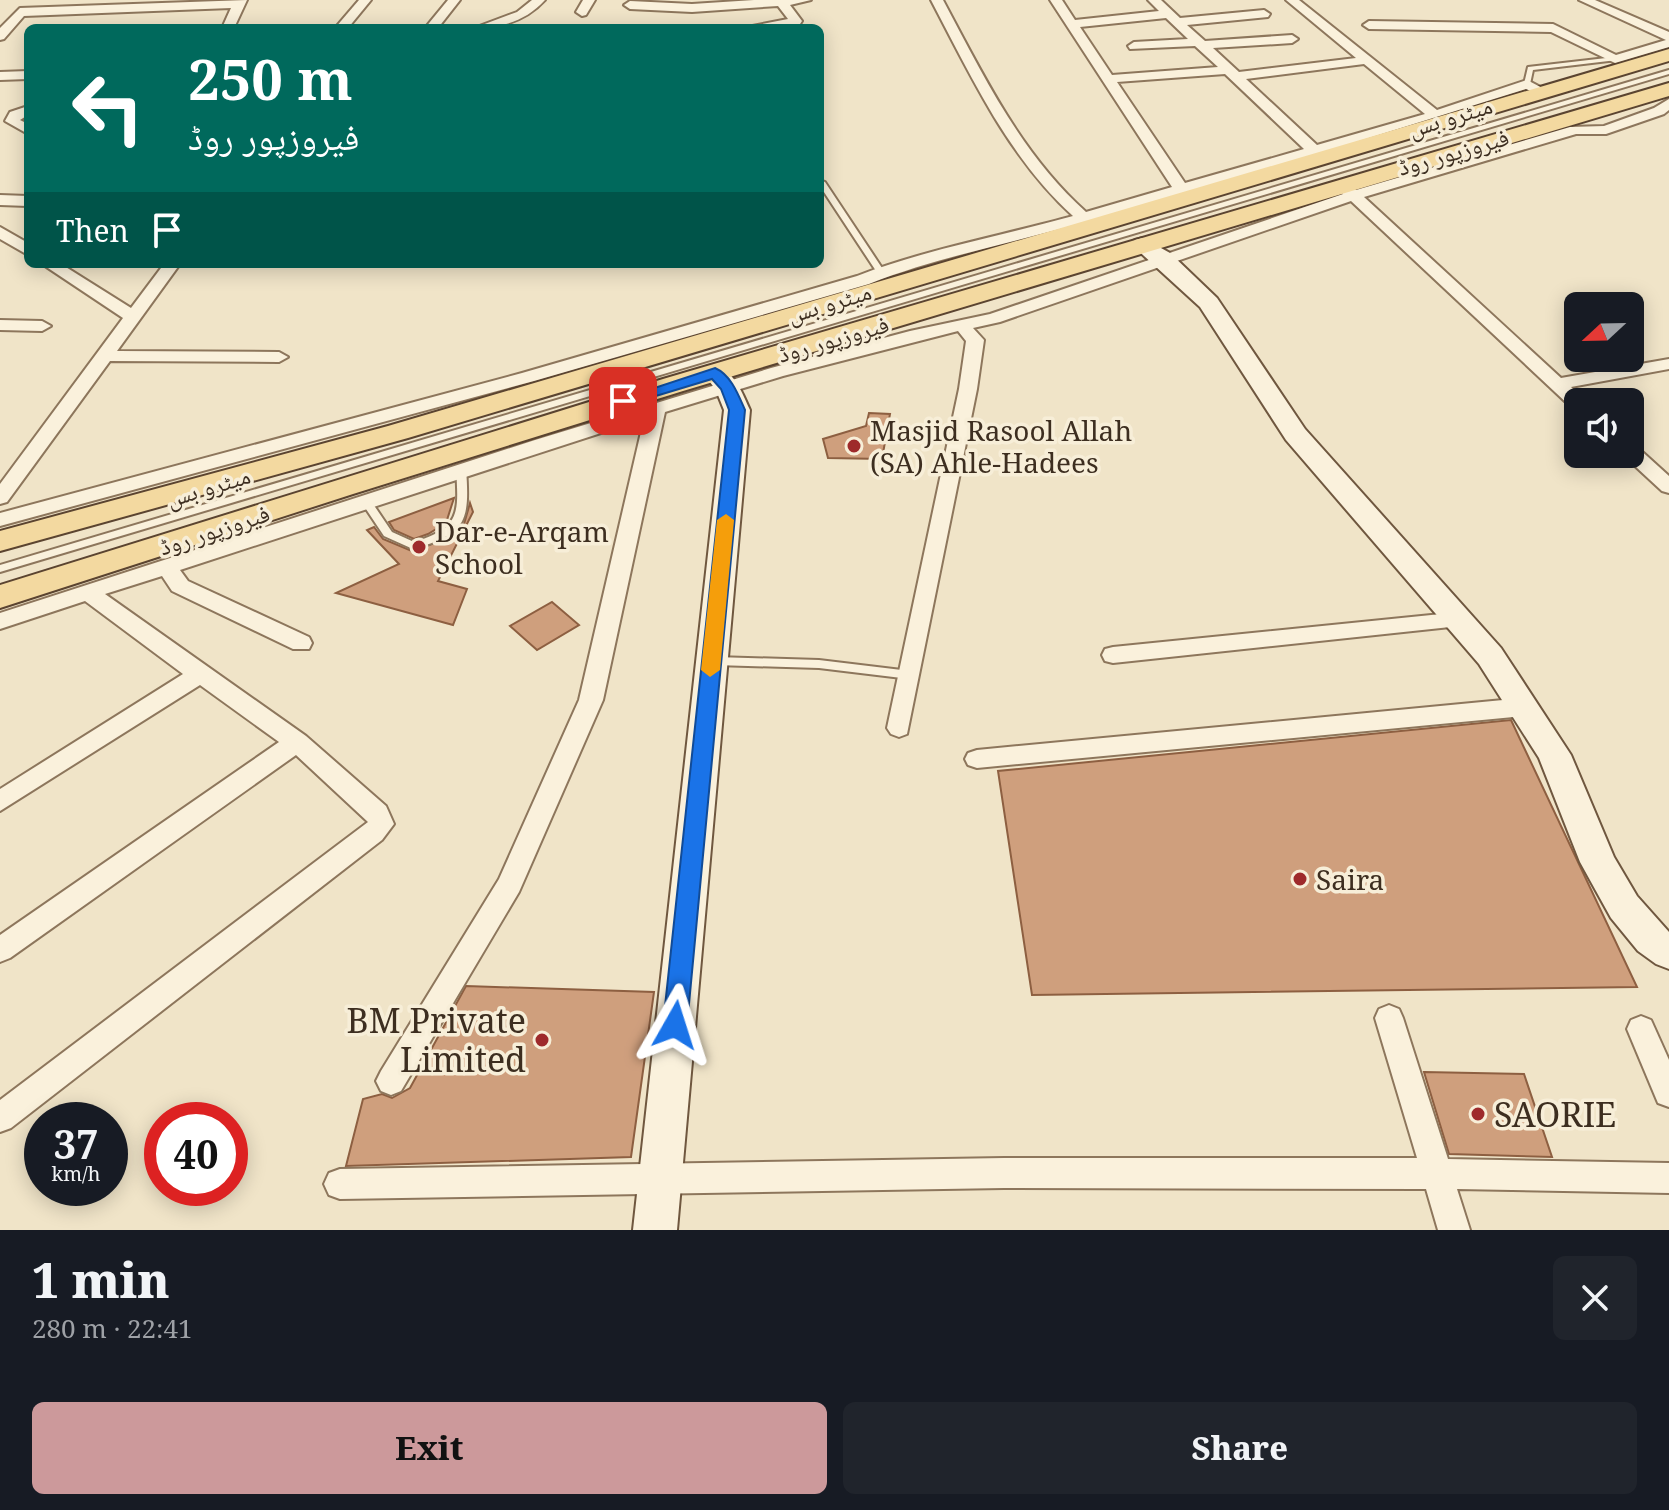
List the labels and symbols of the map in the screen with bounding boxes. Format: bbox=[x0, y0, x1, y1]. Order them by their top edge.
street label: میٹرو بس bbox=[1404, 88, 1496, 144]
street label: فیروزپور روڈ bbox=[1394, 119, 1512, 183]
street label: میٹرو بس bbox=[783, 274, 875, 330]
north arrow bbox=[1564, 292, 1644, 372]
street label: فیروزپور روڈ bbox=[774, 306, 892, 370]
pin bbox=[589, 367, 657, 435]
place label: Masjid Rasool Allah (SA) Ahle-Hadees bbox=[870, 411, 1132, 481]
marker: Masjid Rasool Allah (SA) Ahle-Hadees bbox=[845, 437, 863, 455]
street label: میٹرو بس bbox=[162, 458, 254, 514]
street label: فیروزپور روڈ bbox=[155, 496, 273, 562]
place label: Dar-e-Arqam School bbox=[435, 512, 609, 582]
marker: Dar-e-Arqam School bbox=[410, 538, 428, 556]
place label: Saira bbox=[1316, 860, 1384, 898]
marker: Saira bbox=[1291, 870, 1309, 888]
position arrow bbox=[633, 983, 717, 1067]
place label: BM Private Limited bbox=[347, 997, 526, 1082]
marker: BM Private Limited bbox=[533, 1031, 551, 1049]
place label: SAORIE bbox=[1494, 1091, 1616, 1137]
speed limit sign: 40 bbox=[144, 1102, 248, 1206]
marker: SAORIE bbox=[1469, 1105, 1487, 1123]

